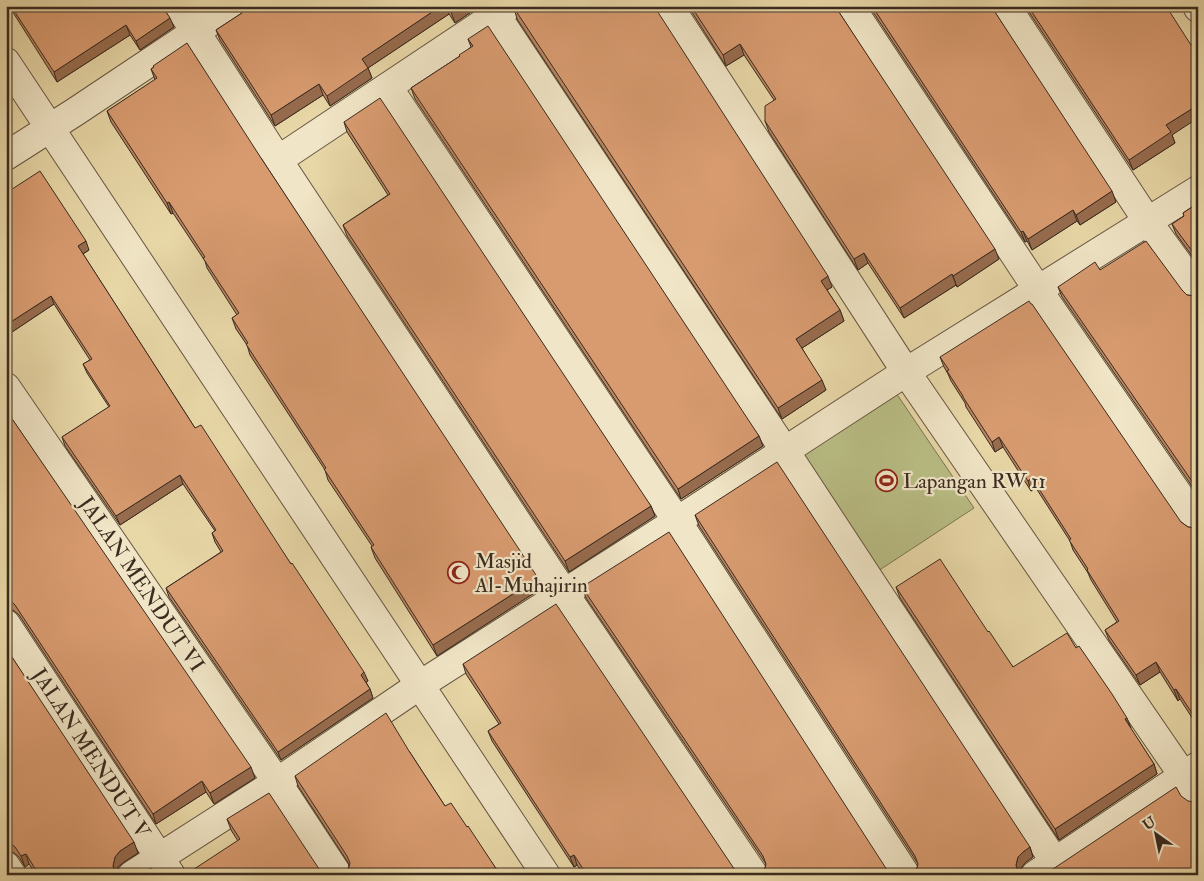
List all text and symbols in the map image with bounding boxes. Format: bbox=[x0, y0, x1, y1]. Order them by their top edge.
place label: Lapangan RW 11 bbox=[903, 468, 1046, 495]
sports icon: Lapangan RW 11 bbox=[875, 469, 899, 493]
street label: JALAN MENDUT VI bbox=[72, 490, 210, 677]
place label: Masjid Al-Muhajirin bbox=[474, 548, 588, 599]
mosque icon: Masjid Al-Muhajirin bbox=[447, 561, 471, 585]
street label: JALAN MENDUT V bbox=[25, 662, 156, 845]
north arrow bbox=[1132, 808, 1182, 858]
text: U bbox=[1140, 813, 1159, 834]

